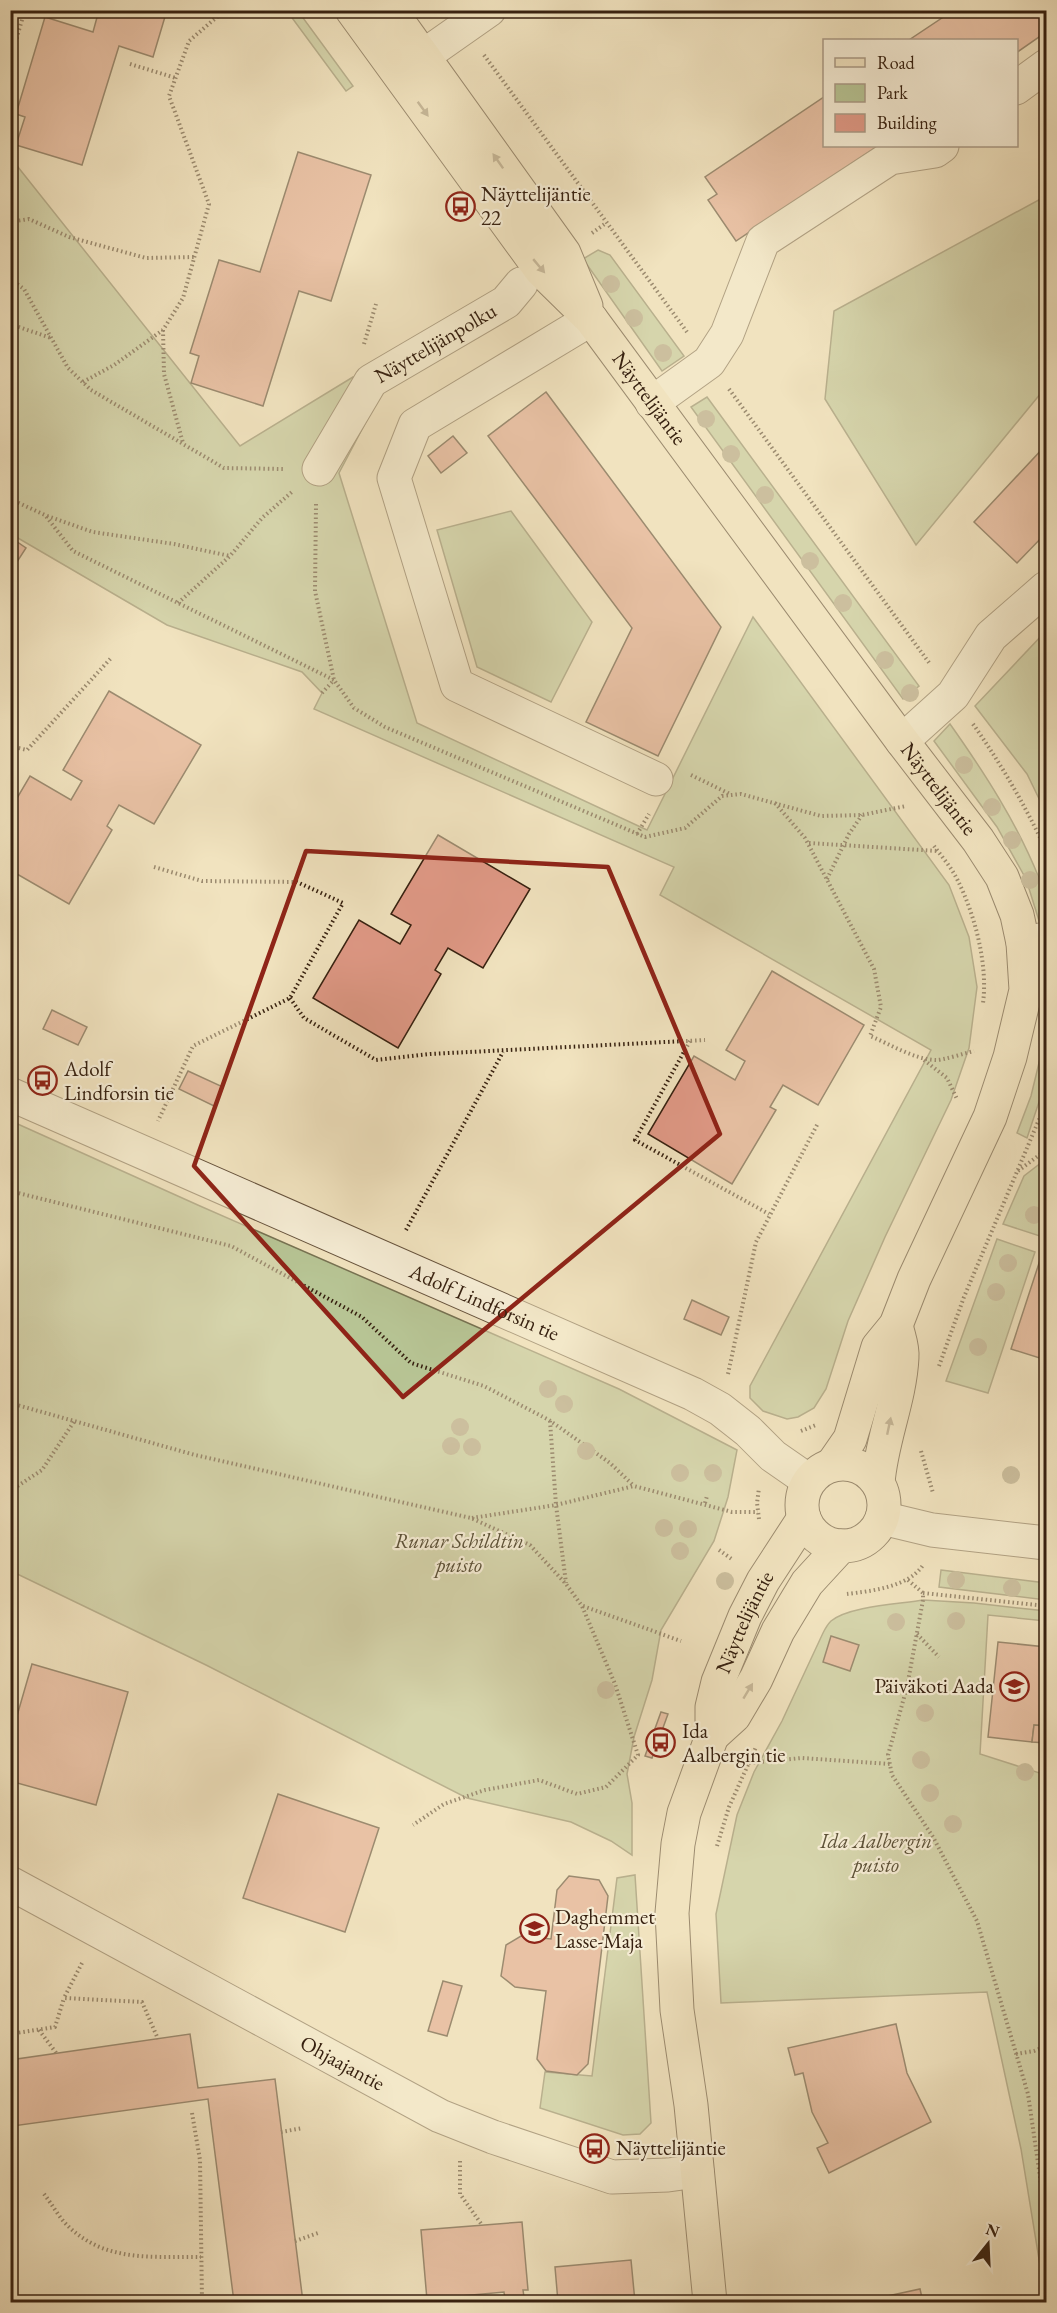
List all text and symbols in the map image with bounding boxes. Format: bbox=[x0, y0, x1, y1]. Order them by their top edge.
legend bbox=[823, 39, 1018, 147]
text: Road bbox=[877, 51, 916, 74]
text: Park bbox=[877, 81, 908, 104]
one-way arrow bbox=[417, 101, 429, 116]
text: Building bbox=[877, 111, 937, 134]
one-way arrow bbox=[492, 153, 504, 169]
place label: Näyttelijäntie 22 bbox=[481, 180, 591, 231]
bus stop icon: Näyttelijäntie 22 bbox=[444, 190, 476, 222]
one-way arrow bbox=[532, 258, 545, 274]
street label: Näyttelijänpolku bbox=[369, 297, 501, 389]
street label: Näyttelijäntie bbox=[606, 346, 693, 450]
street label: Näyttelijäntie bbox=[895, 737, 983, 840]
place label: Adolf Lindforsin tie bbox=[63, 1055, 174, 1106]
bus stop icon: Adolf Lindforsin tie bbox=[27, 1065, 59, 1097]
street label: Adolf Lindforsin tie bbox=[404, 1257, 564, 1347]
one-way arrow bbox=[885, 1417, 895, 1435]
park label: Runar Schildtin puisto bbox=[394, 1527, 524, 1578]
street label: Näyttelijäntie bbox=[709, 1565, 779, 1677]
school or university icon: Päiväkoti Aada bbox=[999, 1670, 1031, 1702]
place label: Päiväkoti Aada bbox=[875, 1672, 995, 1699]
one-way arrow bbox=[743, 1683, 754, 1699]
place label: Ida Aalbergin tie bbox=[681, 1717, 785, 1768]
bus stop icon: Ida Aalbergin tie bbox=[645, 1727, 677, 1759]
park label: Ida Aalbergin puisto bbox=[819, 1827, 932, 1878]
place label: Daghemmet Lasse-Maja bbox=[555, 1903, 655, 1954]
school or university icon: Daghemmet Lasse-Maja bbox=[518, 1913, 550, 1945]
street label: Ohjaajantie bbox=[296, 2029, 390, 2097]
bus stop icon: Näyttelijäntie bbox=[579, 2132, 611, 2164]
place label: Näyttelijäntie bbox=[616, 2134, 726, 2161]
north arrow bbox=[958, 2214, 1018, 2274]
text: N bbox=[983, 2218, 1002, 2242]

